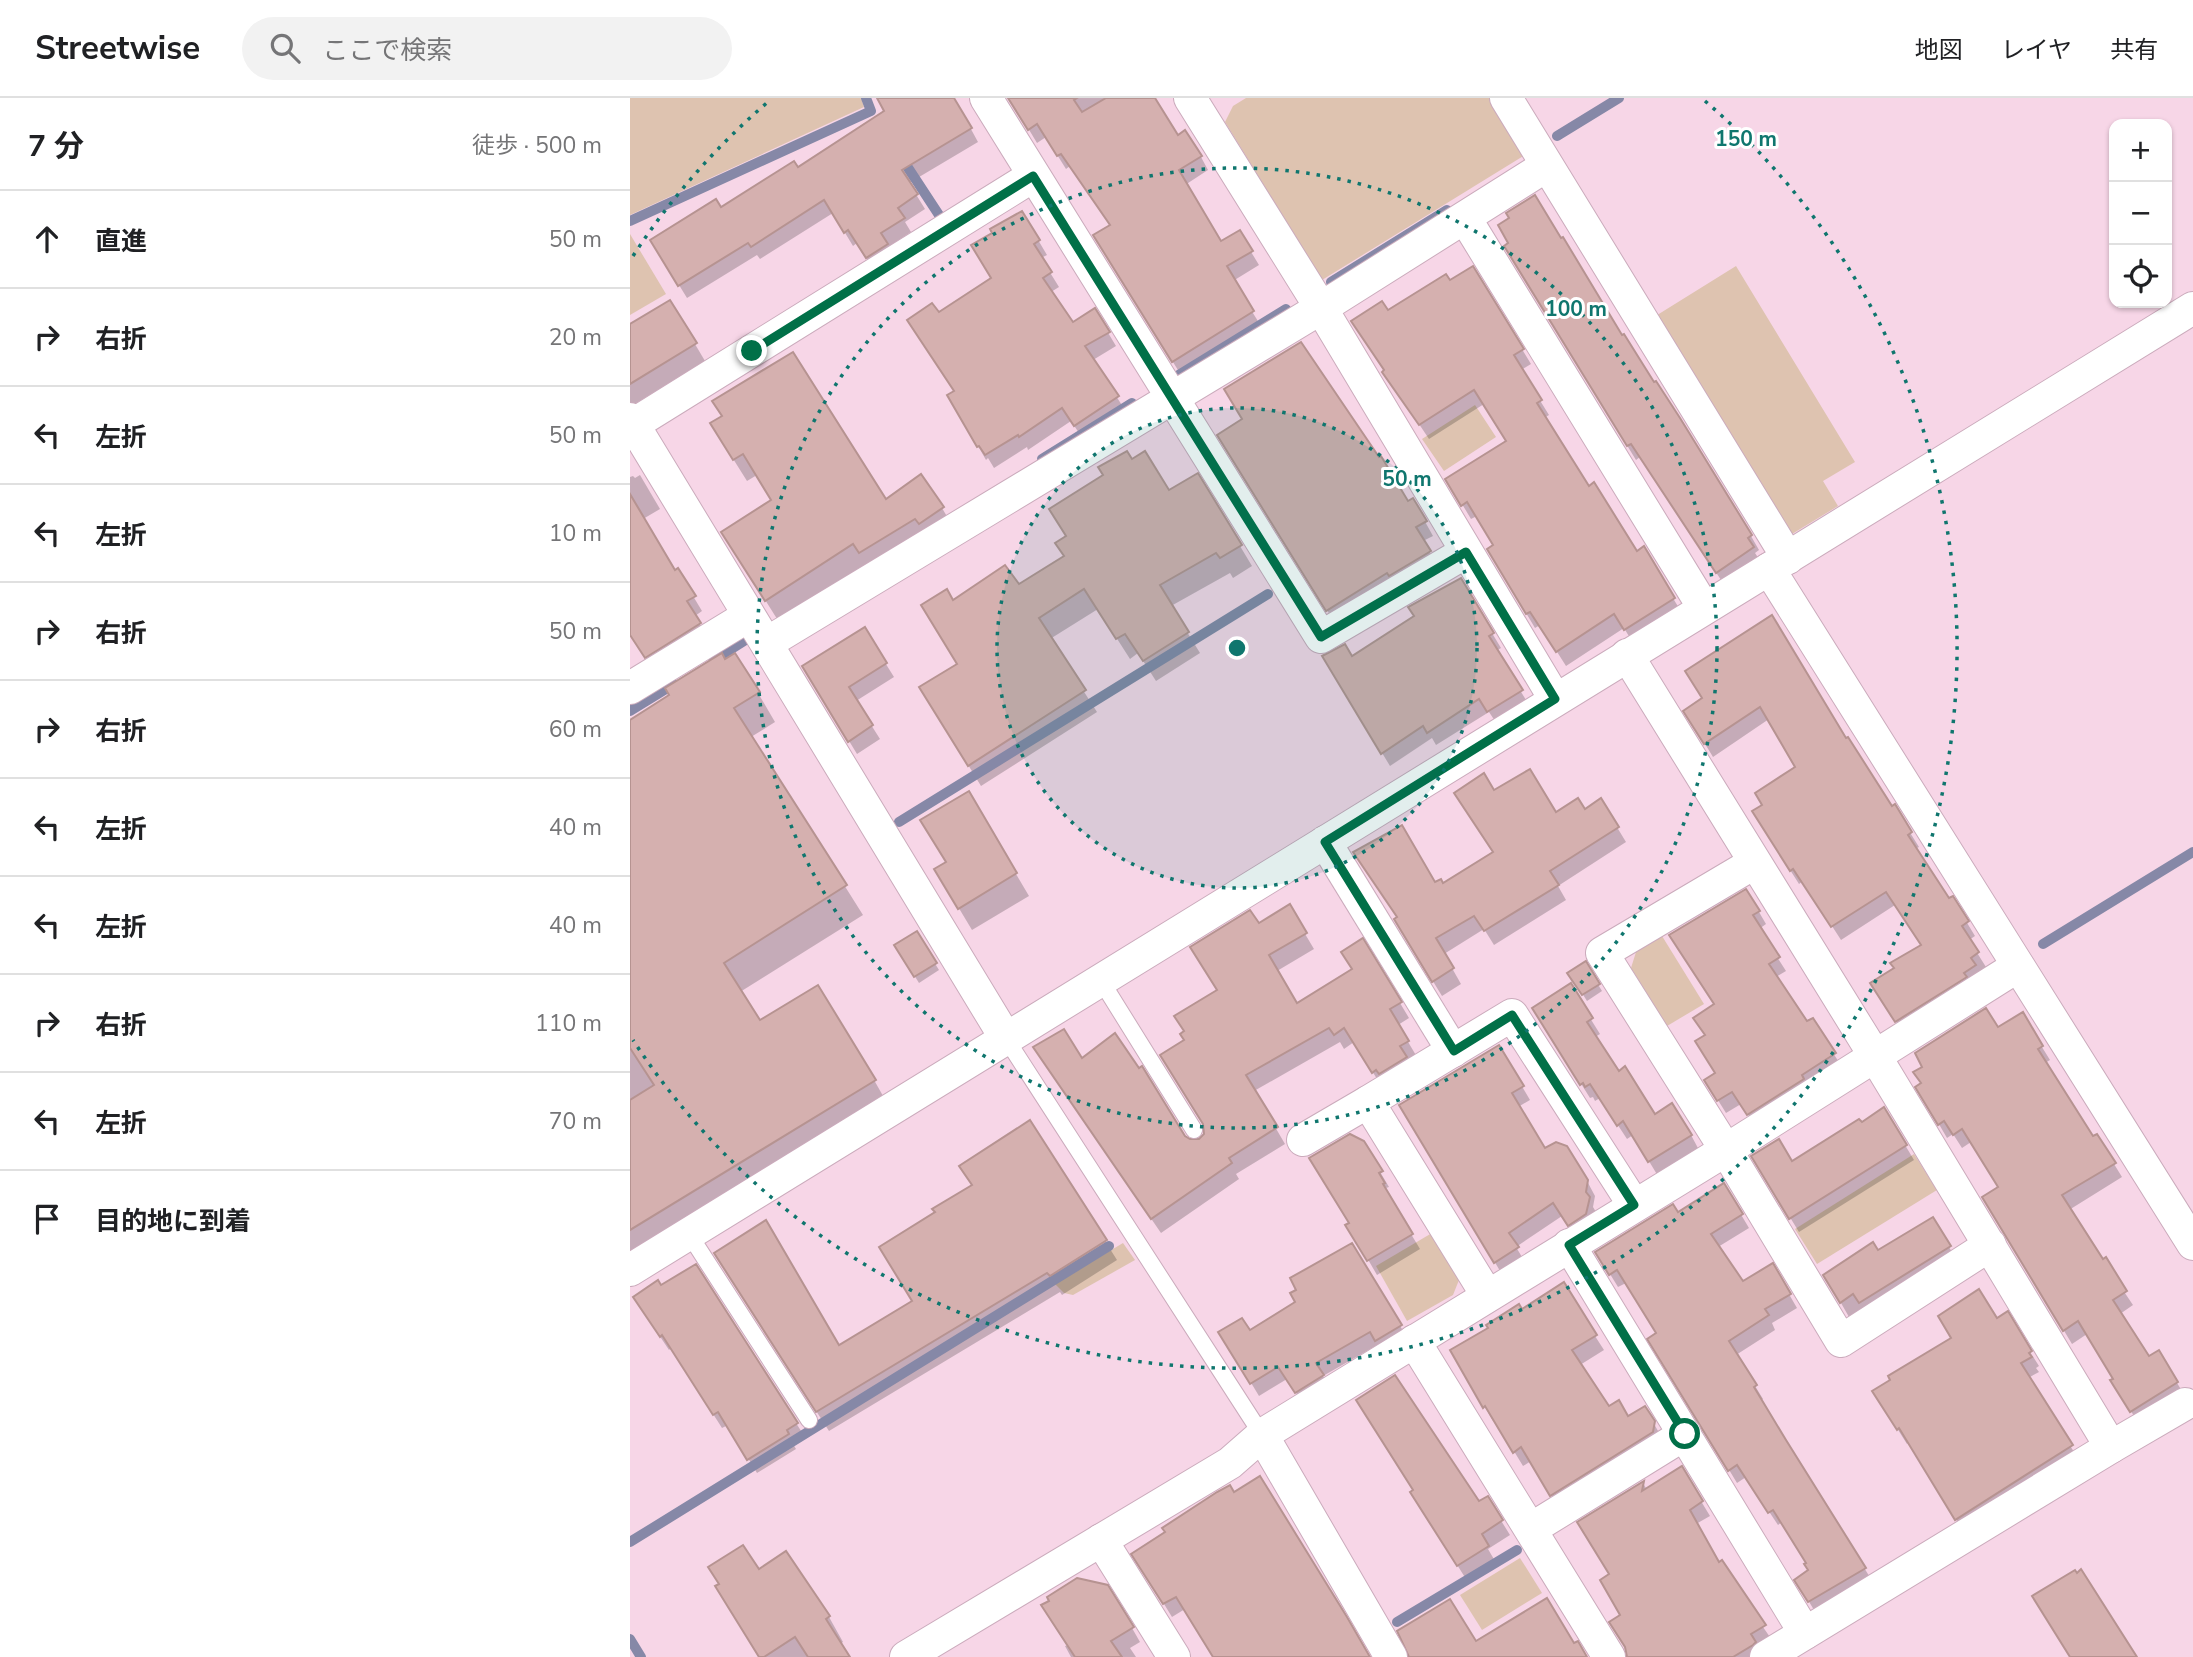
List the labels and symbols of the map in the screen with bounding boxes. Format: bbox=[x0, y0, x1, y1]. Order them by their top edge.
text: 150 m bbox=[1715, 125, 1777, 153]
text: 100 m bbox=[1545, 295, 1607, 323]
route end bbox=[736, 335, 767, 366]
text: 50 m bbox=[1382, 465, 1432, 493]
centre of rings bbox=[1225, 636, 1249, 660]
route start bbox=[1669, 1418, 1700, 1449]

